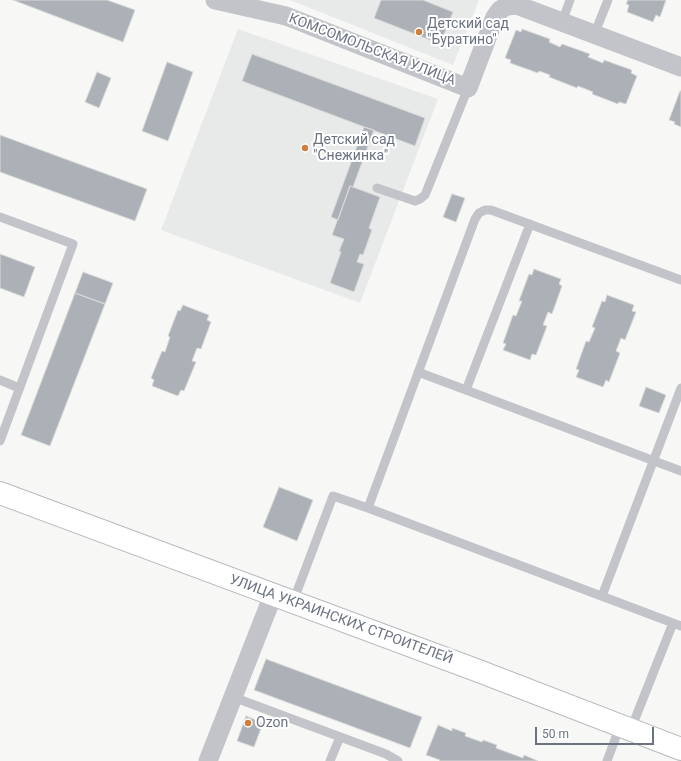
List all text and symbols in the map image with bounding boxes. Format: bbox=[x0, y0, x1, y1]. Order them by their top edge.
street label: КОМСОМОЛЬСКАЯ УЛИЦА bbox=[286, 10, 458, 90]
place label: Детский сад "Буратино" bbox=[427, 16, 509, 48]
marker: Детский сад "Буратино" bbox=[414, 27, 424, 37]
place label: Детский сад "Снежинка" bbox=[313, 132, 395, 164]
marker: Детский сад "Снежинка" bbox=[300, 143, 310, 153]
street label: УЛИЦА УКРАИНСКИХ СТРОИТЕЛЕЙ bbox=[227, 572, 455, 668]
place label: Ozon bbox=[256, 715, 288, 731]
marker: Ozon bbox=[243, 718, 253, 728]
scale bar bbox=[537, 719, 656, 745]
text: 50 m bbox=[542, 727, 569, 741]

